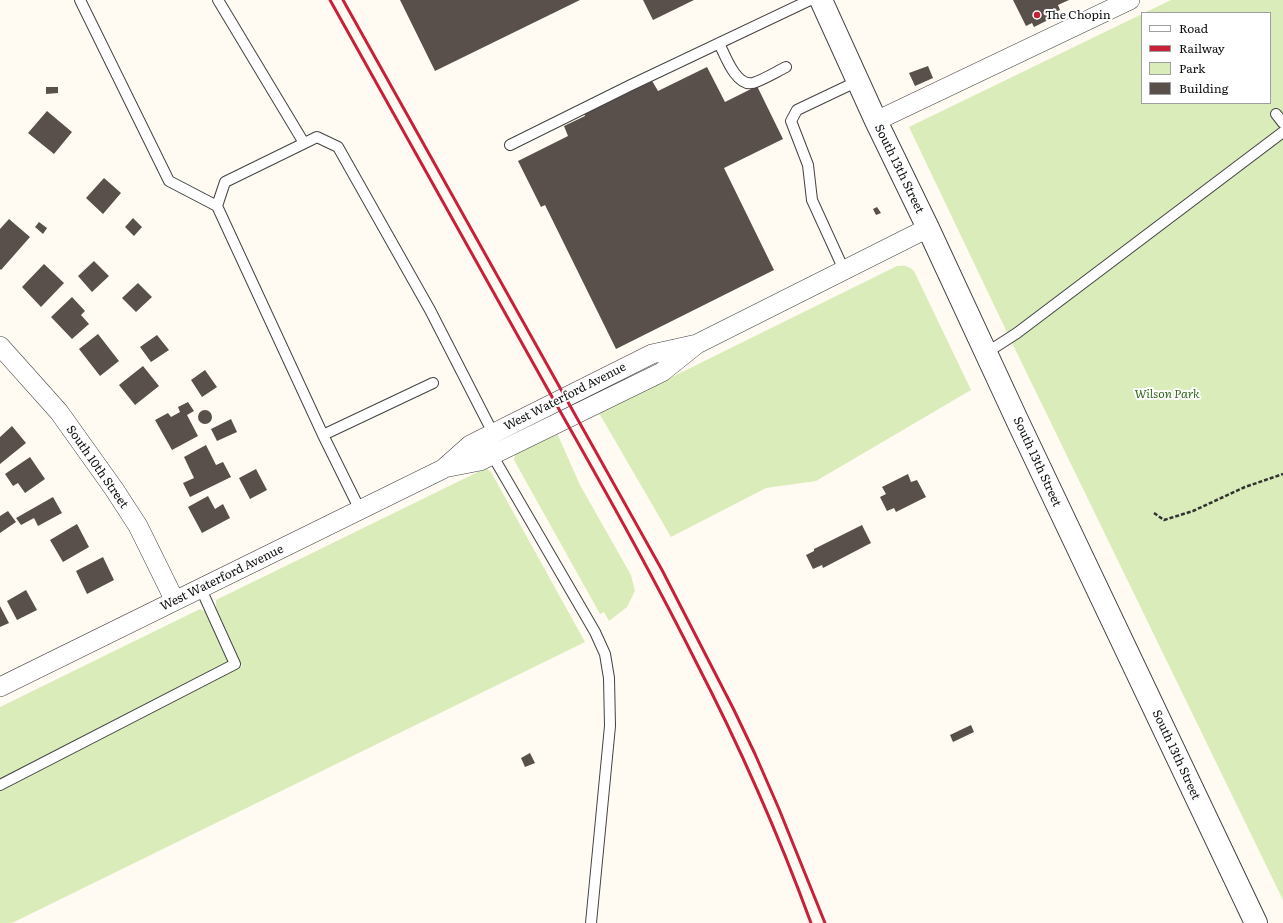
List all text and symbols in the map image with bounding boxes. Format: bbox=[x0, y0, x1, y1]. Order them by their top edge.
place label: The Chopin bbox=[1045, 8, 1111, 22]
marker: The Chopin bbox=[1032, 10, 1042, 20]
legend bbox=[1141, 12, 1271, 104]
text: Road bbox=[1179, 19, 1208, 37]
text: Railway bbox=[1179, 39, 1225, 57]
text: Park bbox=[1179, 59, 1205, 77]
text: Building bbox=[1179, 79, 1228, 97]
street label: South 13th Street bbox=[871, 122, 927, 216]
street label: West Waterford Avenue bbox=[502, 360, 628, 434]
park label: Wilson Park bbox=[1134, 387, 1200, 401]
street label: South 13th Street bbox=[1010, 415, 1064, 509]
street label: South 10th Street bbox=[63, 423, 131, 511]
street label: West Waterford Avenue bbox=[158, 542, 286, 614]
street label: South 13th Street bbox=[1149, 708, 1203, 802]

